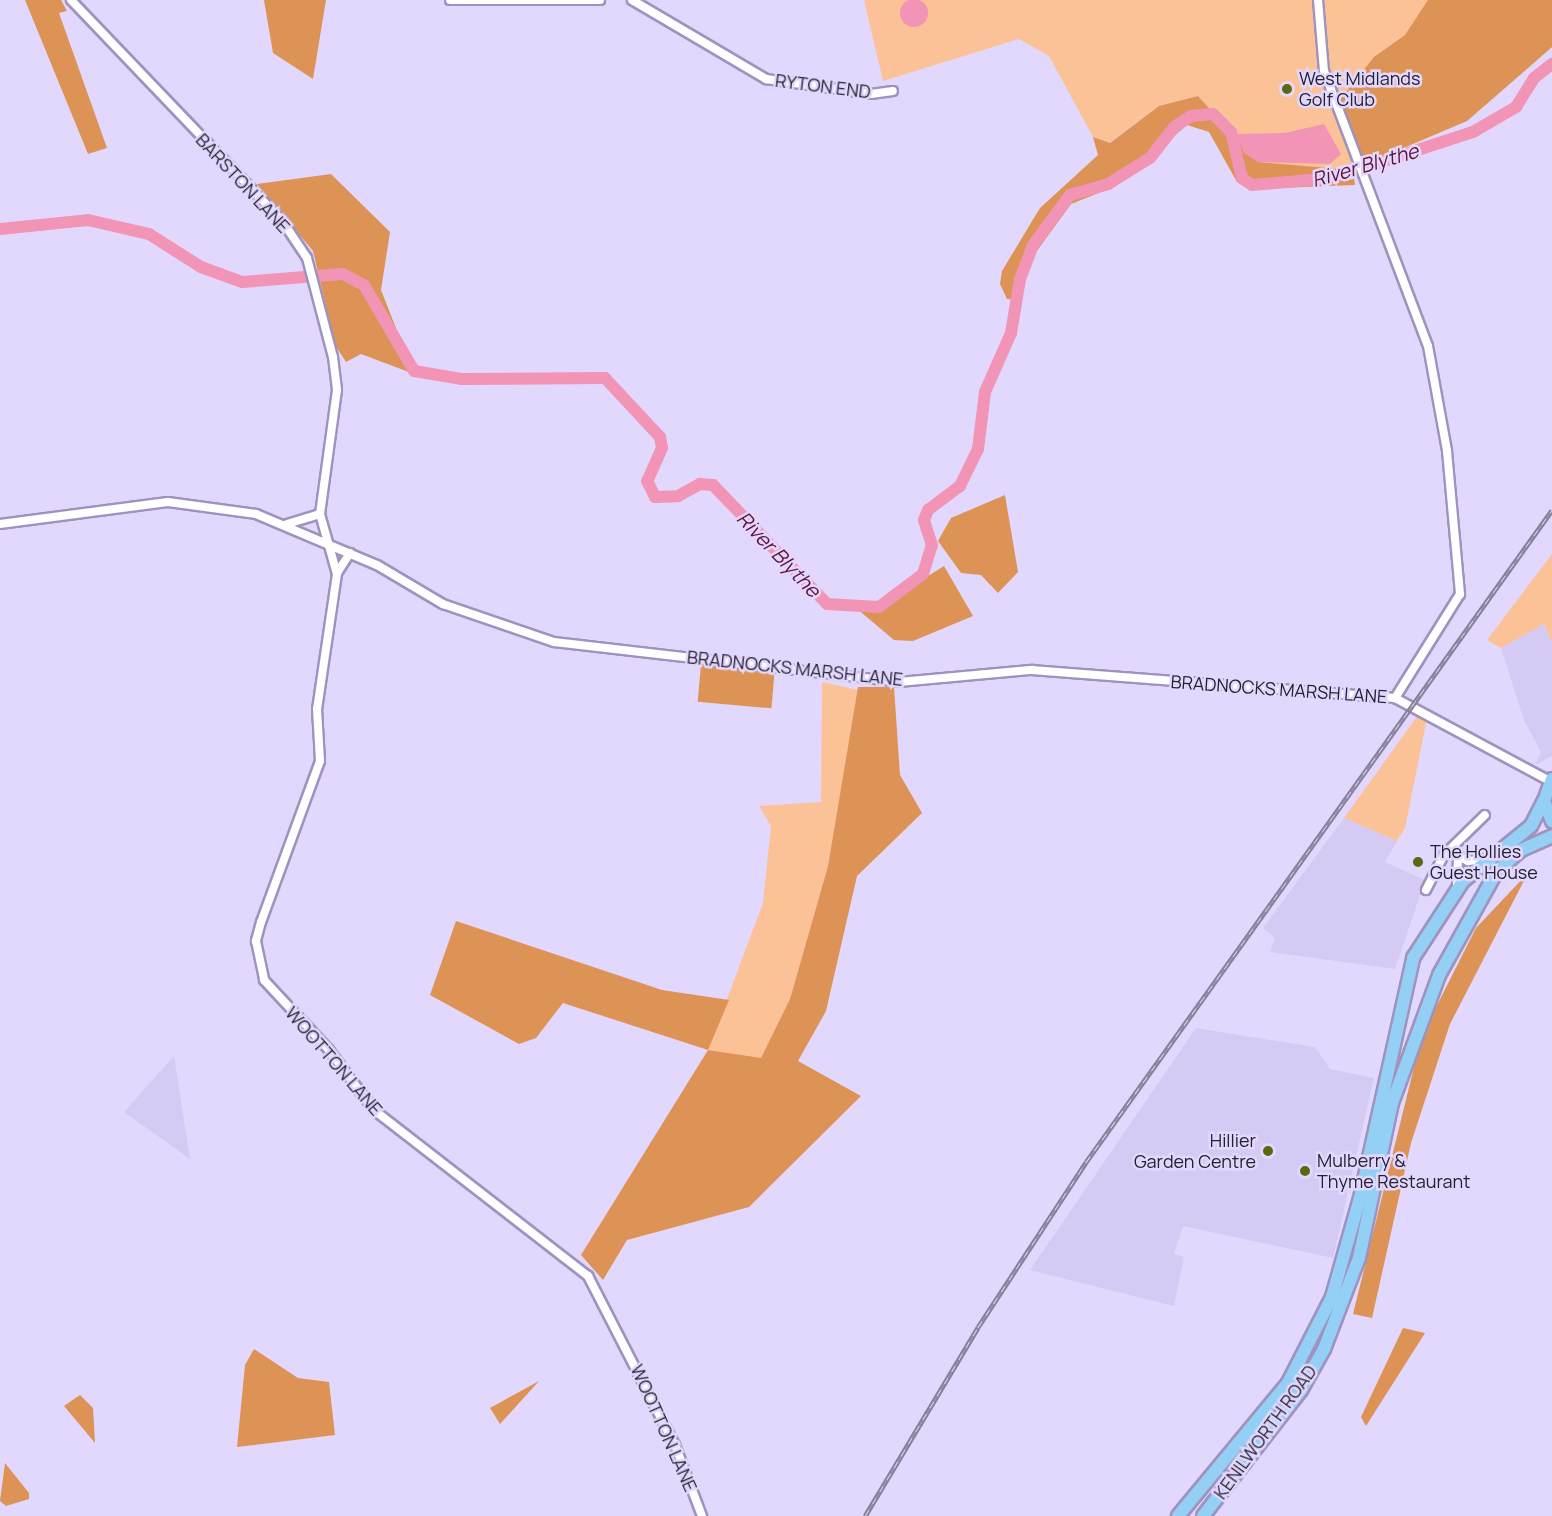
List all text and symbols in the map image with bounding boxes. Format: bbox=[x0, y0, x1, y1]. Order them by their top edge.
place label: West Midlands Golf Club bbox=[1299, 68, 1420, 110]
street label: RYTON END bbox=[774, 69, 872, 103]
marker: West Midlands Golf Club bbox=[1280, 82, 1294, 96]
street label: BARSTON LANE bbox=[192, 129, 294, 237]
water label: River Blythe bbox=[1309, 138, 1421, 192]
water label: River Blythe bbox=[732, 506, 826, 602]
street label: BRADNOCKS MARSH LANE bbox=[686, 646, 904, 690]
street label: BRADNOCKS MARSH LANE bbox=[1170, 671, 1388, 707]
place label: The Hollies Guest House bbox=[1430, 841, 1538, 884]
marker: The Hollies Guest House bbox=[1411, 855, 1425, 869]
street label: WOOTTON LANE bbox=[281, 1002, 387, 1120]
place label: Hillier Garden Centre bbox=[1134, 1130, 1256, 1172]
marker: Hillier Garden Centre bbox=[1261, 1144, 1275, 1158]
place label: Mulberry & Thyme Restaurant bbox=[1317, 1150, 1470, 1192]
marker: Mulberry & Thyme Restaurant bbox=[1298, 1164, 1312, 1178]
street label: WOOTTON LANE bbox=[626, 1361, 702, 1495]
street label: KENILWORTH ROAD bbox=[1209, 1361, 1321, 1503]

